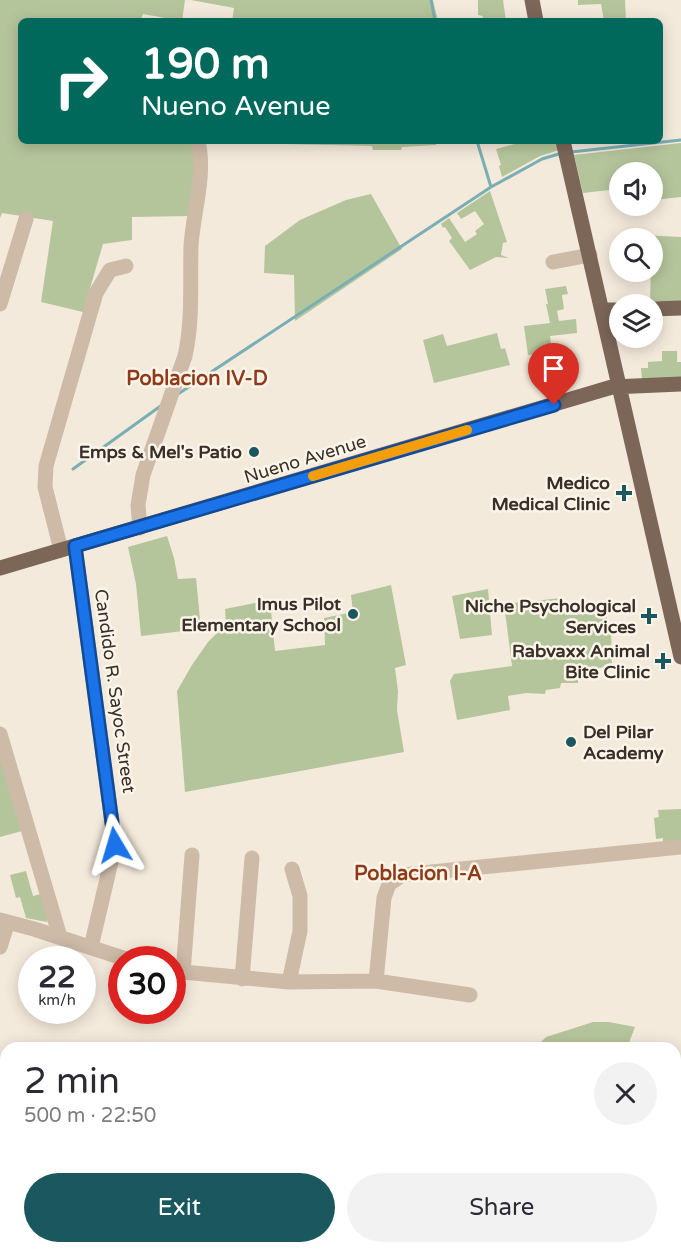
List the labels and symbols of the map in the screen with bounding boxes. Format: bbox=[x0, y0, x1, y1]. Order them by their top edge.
pin bbox=[528, 343, 579, 405]
district label: Poblacion IV-D bbox=[126, 367, 268, 391]
street label: Nueno Avenue bbox=[241, 430, 369, 488]
place label: Emps & Mel's Patio bbox=[79, 441, 242, 463]
marker: Emps & Mel's Patio bbox=[247, 445, 261, 459]
place label: Medico Medical Clinic bbox=[491, 472, 610, 515]
marker: Medico Medical Clinic bbox=[615, 484, 633, 502]
street label: Candido R. Sayoc Street bbox=[90, 588, 140, 795]
place label: Imus Pilot Elementary School bbox=[181, 593, 341, 636]
place label: Niche Psychological Services bbox=[465, 595, 636, 638]
marker: Imus Pilot Elementary School bbox=[346, 607, 360, 621]
marker: Niche Psychological Services bbox=[640, 607, 658, 625]
place label: Rabvaxx Animal Bite Clinic bbox=[512, 640, 650, 683]
marker: Rabvaxx Animal Bite Clinic bbox=[654, 652, 672, 670]
place label: Del Pilar Academy bbox=[583, 721, 664, 764]
marker: Del Pilar Academy bbox=[564, 735, 578, 749]
position arrow bbox=[83, 813, 147, 877]
district label: Poblacion I-A bbox=[354, 862, 482, 886]
speed limit sign: 30 bbox=[108, 946, 186, 1024]

